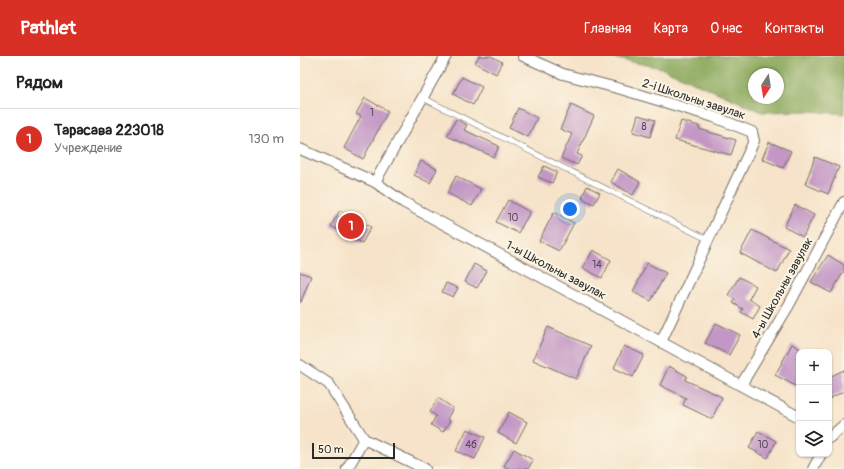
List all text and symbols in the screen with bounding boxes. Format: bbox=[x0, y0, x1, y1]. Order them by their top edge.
text: Pathlet bbox=[20, 16, 76, 40]
text: Главная bbox=[584, 20, 631, 37]
text: Карта bbox=[653, 20, 688, 37]
text: О нас bbox=[710, 20, 743, 37]
text: Контакты bbox=[765, 20, 824, 37]
north arrow bbox=[748, 68, 784, 104]
text: Рядом bbox=[16, 72, 63, 93]
street label: 2-і Школьны завулак bbox=[640, 76, 747, 123]
house number: 1 bbox=[370, 107, 374, 119]
text: Тарасава 223018 bbox=[54, 121, 164, 140]
house number: 8 bbox=[641, 121, 647, 133]
text: 1 bbox=[26, 131, 32, 147]
text: 130 m bbox=[248, 131, 284, 147]
text: Учреждение bbox=[54, 140, 122, 156]
your location bbox=[560, 199, 580, 219]
pin: 1 bbox=[338, 211, 364, 241]
house number: 10 bbox=[508, 212, 519, 224]
street label: 4-ы Школьны завулак bbox=[748, 235, 817, 341]
street label: 1-ы Школьны завулак bbox=[503, 238, 608, 303]
house number: 14 bbox=[592, 259, 602, 271]
map controls bbox=[796, 349, 832, 457]
button: + bbox=[796, 349, 832, 385]
button: − bbox=[796, 385, 832, 421]
button: layers bbox=[796, 421, 832, 457]
house number: 4б bbox=[465, 439, 477, 451]
house number: 10 bbox=[758, 439, 769, 451]
scale bar bbox=[312, 441, 395, 460]
text: 50 m bbox=[318, 443, 344, 456]

